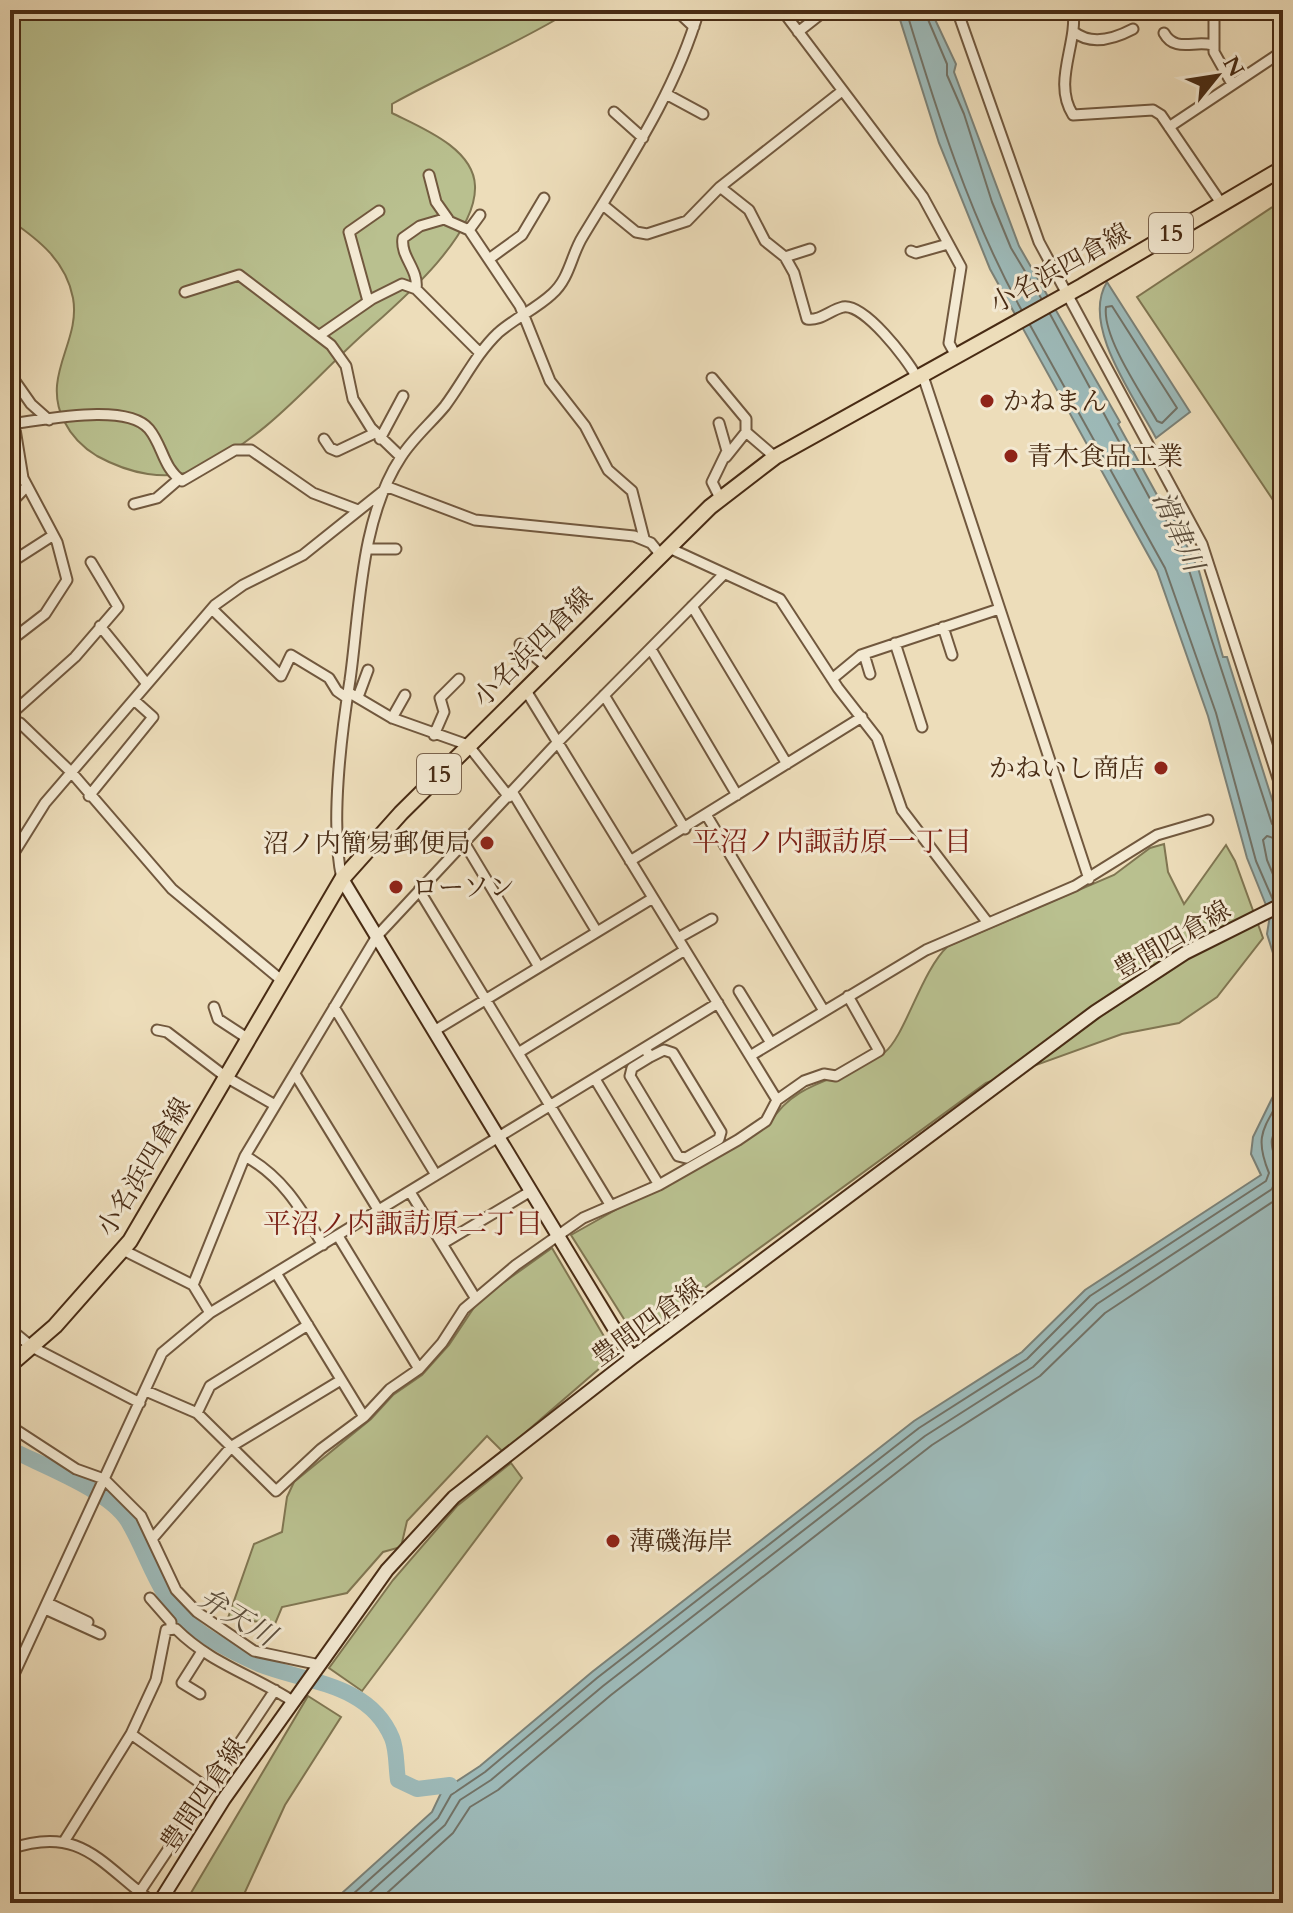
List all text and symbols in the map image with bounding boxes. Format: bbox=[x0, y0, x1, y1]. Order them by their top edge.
north arrow bbox=[1177, 36, 1257, 116]
text: N bbox=[1216, 51, 1251, 82]
road number: 15 bbox=[1149, 213, 1193, 253]
street label: 小名浜四倉線 bbox=[983, 215, 1137, 321]
place label: かねまん bbox=[1003, 384, 1107, 419]
marker: かねまん bbox=[978, 392, 996, 410]
place label: 青木食品工業 bbox=[1027, 439, 1183, 474]
marker: 青木食品工業 bbox=[1002, 447, 1020, 465]
water label: 滑津川 bbox=[1144, 485, 1214, 580]
street label: 小名浜四倉線 bbox=[465, 579, 601, 715]
place label: かねいし商店 bbox=[989, 751, 1145, 786]
road number: 15 bbox=[417, 754, 461, 794]
marker: かねいし商店 bbox=[1152, 759, 1170, 777]
district label: 平沼ノ内諏訪原一丁目 bbox=[692, 823, 972, 861]
place label: 沼ノ内簡易郵便局 bbox=[263, 826, 471, 861]
marker: 沼ノ内簡易郵便局 bbox=[478, 834, 496, 852]
place label: ローソン bbox=[412, 870, 515, 905]
marker: ローソン bbox=[387, 878, 405, 896]
street label: 豊間四倉線 bbox=[1107, 892, 1237, 988]
street label: 小名浜四倉線 bbox=[89, 1091, 199, 1243]
district label: 平沼ノ内諏訪原二丁目 bbox=[263, 1205, 543, 1243]
street label: 豊間四倉線 bbox=[584, 1270, 710, 1374]
place label: 薄磯海岸 bbox=[629, 1524, 733, 1559]
marker: 薄磯海岸 bbox=[604, 1532, 622, 1550]
water label: 弁天川 bbox=[191, 1579, 285, 1656]
street label: 豊間四倉線 bbox=[152, 1731, 254, 1859]

